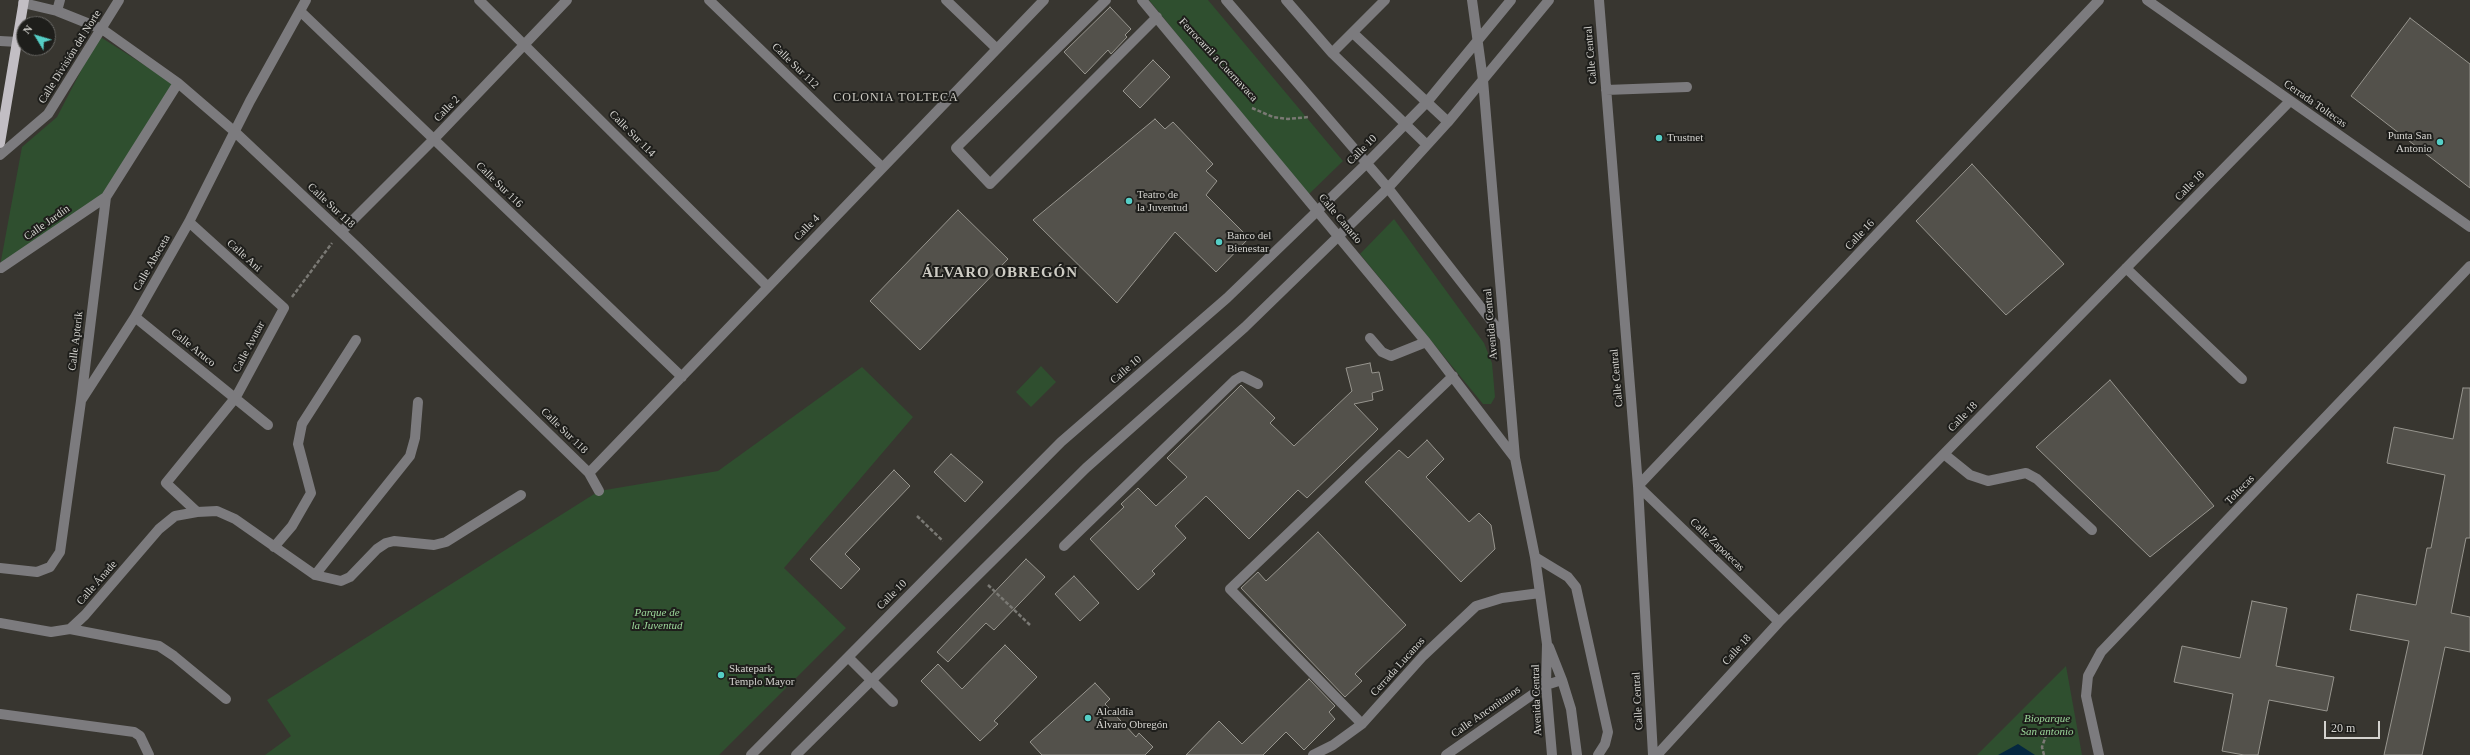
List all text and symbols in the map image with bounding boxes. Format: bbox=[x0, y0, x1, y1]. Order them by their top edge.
street label: Calle División del Norte bbox=[36, 8, 104, 106]
north arrow bbox=[16, 16, 56, 56]
street label: Ferrocarril a Cuernavaca bbox=[1176, 16, 1260, 104]
text: N bbox=[20, 22, 35, 36]
street label: Calle Central bbox=[1582, 25, 1600, 85]
street label: Calle Sur 112 bbox=[769, 40, 821, 92]
street label: Cerrada Toltecas bbox=[2281, 77, 2349, 131]
district label: COLONIA TOLTECA bbox=[833, 91, 959, 105]
street label: Calle 2 bbox=[431, 93, 463, 125]
street label: Calle Sur 114 bbox=[606, 108, 658, 160]
place label: Punta San Antonio bbox=[2388, 129, 2432, 155]
place label: Trustnet bbox=[1667, 131, 1703, 145]
street label: Calle 10 bbox=[1344, 132, 1380, 168]
marker: Trustnet bbox=[1654, 133, 1664, 143]
marker: Punta San Antonio bbox=[2435, 137, 2445, 147]
street label: Calle Sur 116 bbox=[473, 159, 525, 211]
street label: Calle 18 bbox=[2172, 168, 2208, 204]
street label: Calle Sur 118 bbox=[305, 181, 357, 231]
place label: Teatro de la Juventud bbox=[1137, 188, 1187, 214]
street label: Calle Canario bbox=[1315, 191, 1365, 247]
marker: Teatro de la Juventud bbox=[1124, 196, 1134, 206]
street label: Calle Jardín bbox=[22, 202, 72, 244]
street label: Calle 4 bbox=[791, 212, 823, 244]
street label: Calle 16 bbox=[1843, 217, 1877, 253]
place label: Banco del Bienestar bbox=[1227, 229, 1271, 255]
street label: Calle Aboceta bbox=[131, 233, 173, 293]
street label: Calle Ani bbox=[224, 237, 264, 275]
marker: Banco del Bienestar bbox=[1214, 237, 1224, 247]
district label: ÁLVARO OBREGÓN bbox=[922, 264, 1078, 282]
street label: Avenida Central bbox=[1481, 288, 1501, 360]
street label: Calle Apterik bbox=[66, 311, 86, 371]
street label: Calle Avutar bbox=[230, 319, 268, 375]
street label: Calle Aruco bbox=[168, 326, 218, 370]
street label: Calle Central bbox=[1608, 348, 1626, 408]
street label: Calle 10 bbox=[1108, 353, 1144, 387]
street label: Calle 18 bbox=[1945, 399, 1981, 435]
street label: Calle Sur 118 bbox=[538, 405, 590, 457]
street label: Toltecas bbox=[2223, 472, 2257, 508]
street label: Calle Zapotecas bbox=[1687, 516, 1747, 574]
street label: Calle Ánade bbox=[74, 558, 120, 608]
street label: Calle 10 bbox=[874, 577, 910, 613]
park label: Parque de la Juventud bbox=[631, 606, 683, 632]
street label: Calle 18 bbox=[1720, 632, 1754, 668]
street label: Cerrada Lucanos bbox=[1368, 635, 1428, 699]
place label: Skatepark Templo Mayor bbox=[729, 662, 795, 688]
street label: Avenida Central bbox=[1529, 664, 1545, 736]
marker: Skatepark Templo Mayor bbox=[716, 670, 726, 680]
street label: Calle Central bbox=[1630, 672, 1646, 730]
street label: Calle Anconitanos bbox=[1449, 683, 1523, 741]
place label: Alcaldía Álvaro Obregón bbox=[1096, 705, 1168, 731]
park label: Bioparque San antonio bbox=[2021, 712, 2073, 738]
marker: Alcaldía Álvaro Obregón bbox=[1083, 713, 1093, 723]
scale bar bbox=[2326, 713, 2382, 739]
text: 20 m bbox=[2331, 721, 2355, 735]

